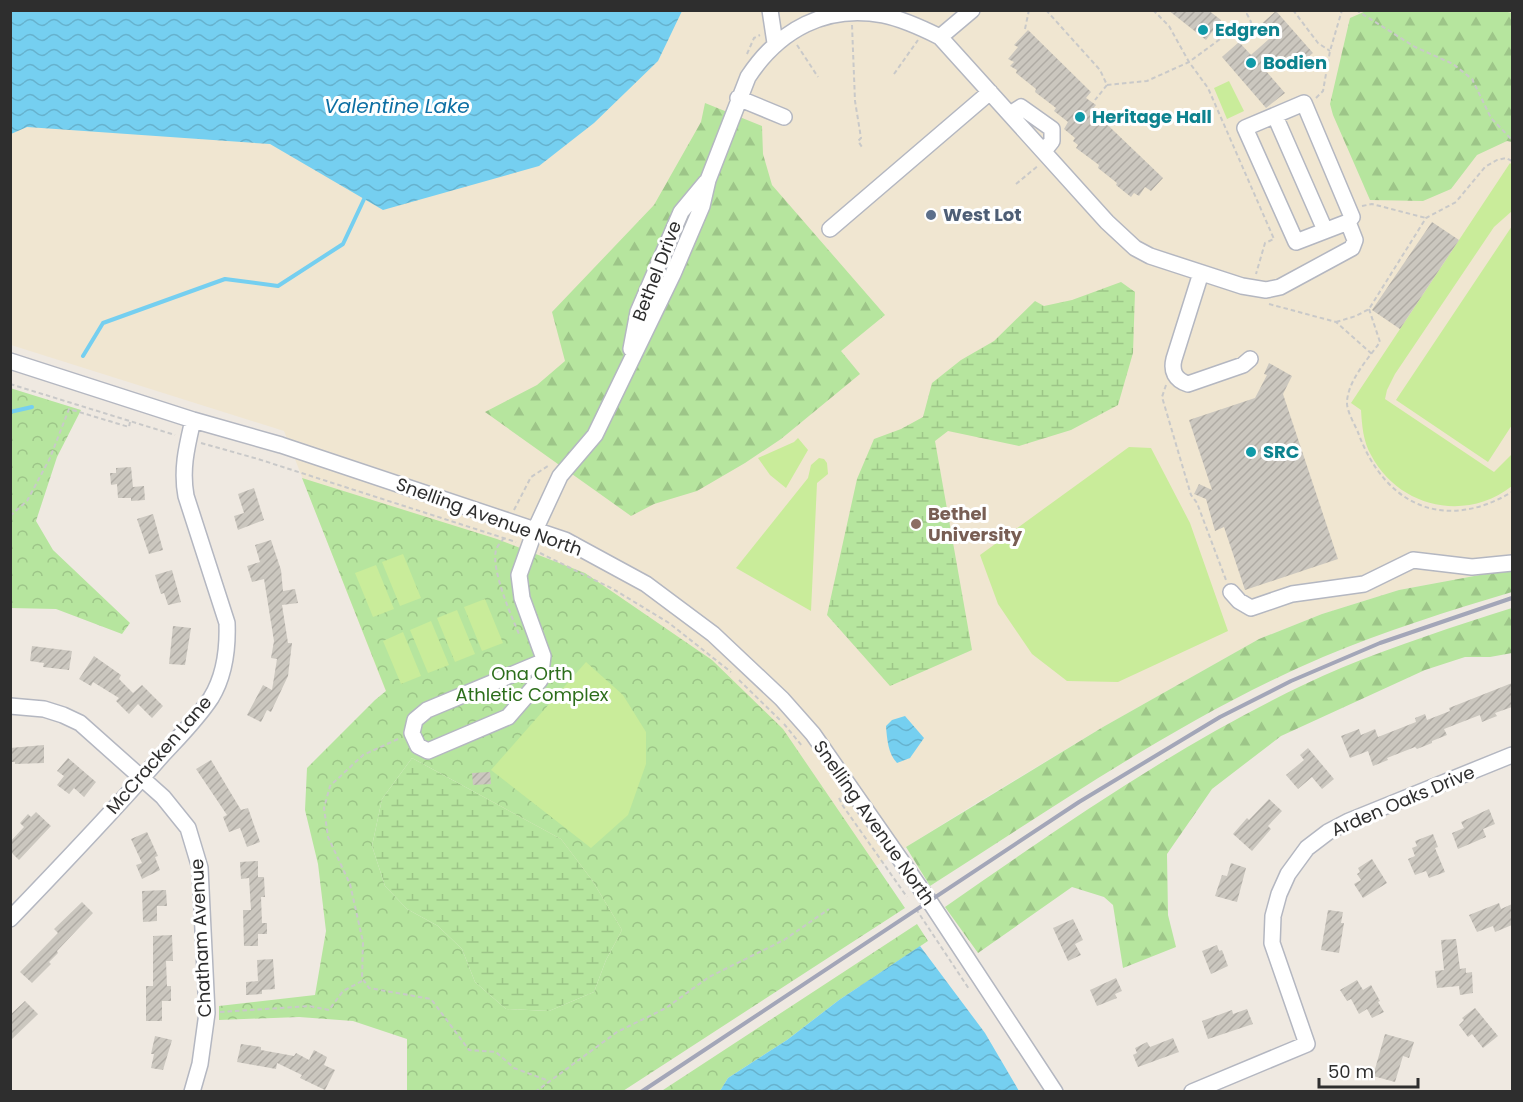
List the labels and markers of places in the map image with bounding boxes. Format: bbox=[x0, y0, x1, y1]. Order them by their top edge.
place label: Edgren bbox=[1215, 17, 1280, 42]
marker: Edgren bbox=[1196, 23, 1210, 37]
place label: Bodien bbox=[1263, 50, 1327, 75]
marker: Bodien bbox=[1244, 56, 1258, 70]
place label: Heritage Hall bbox=[1092, 104, 1212, 129]
marker: Heritage Hall bbox=[1073, 110, 1087, 124]
place label: West Lot bbox=[943, 202, 1022, 227]
marker: West Lot bbox=[924, 208, 938, 222]
place label: SRC bbox=[1263, 439, 1300, 464]
marker: SRC bbox=[1244, 445, 1258, 459]
place label: Bethel University bbox=[928, 501, 1023, 547]
marker: Bethel University bbox=[909, 517, 923, 531]

